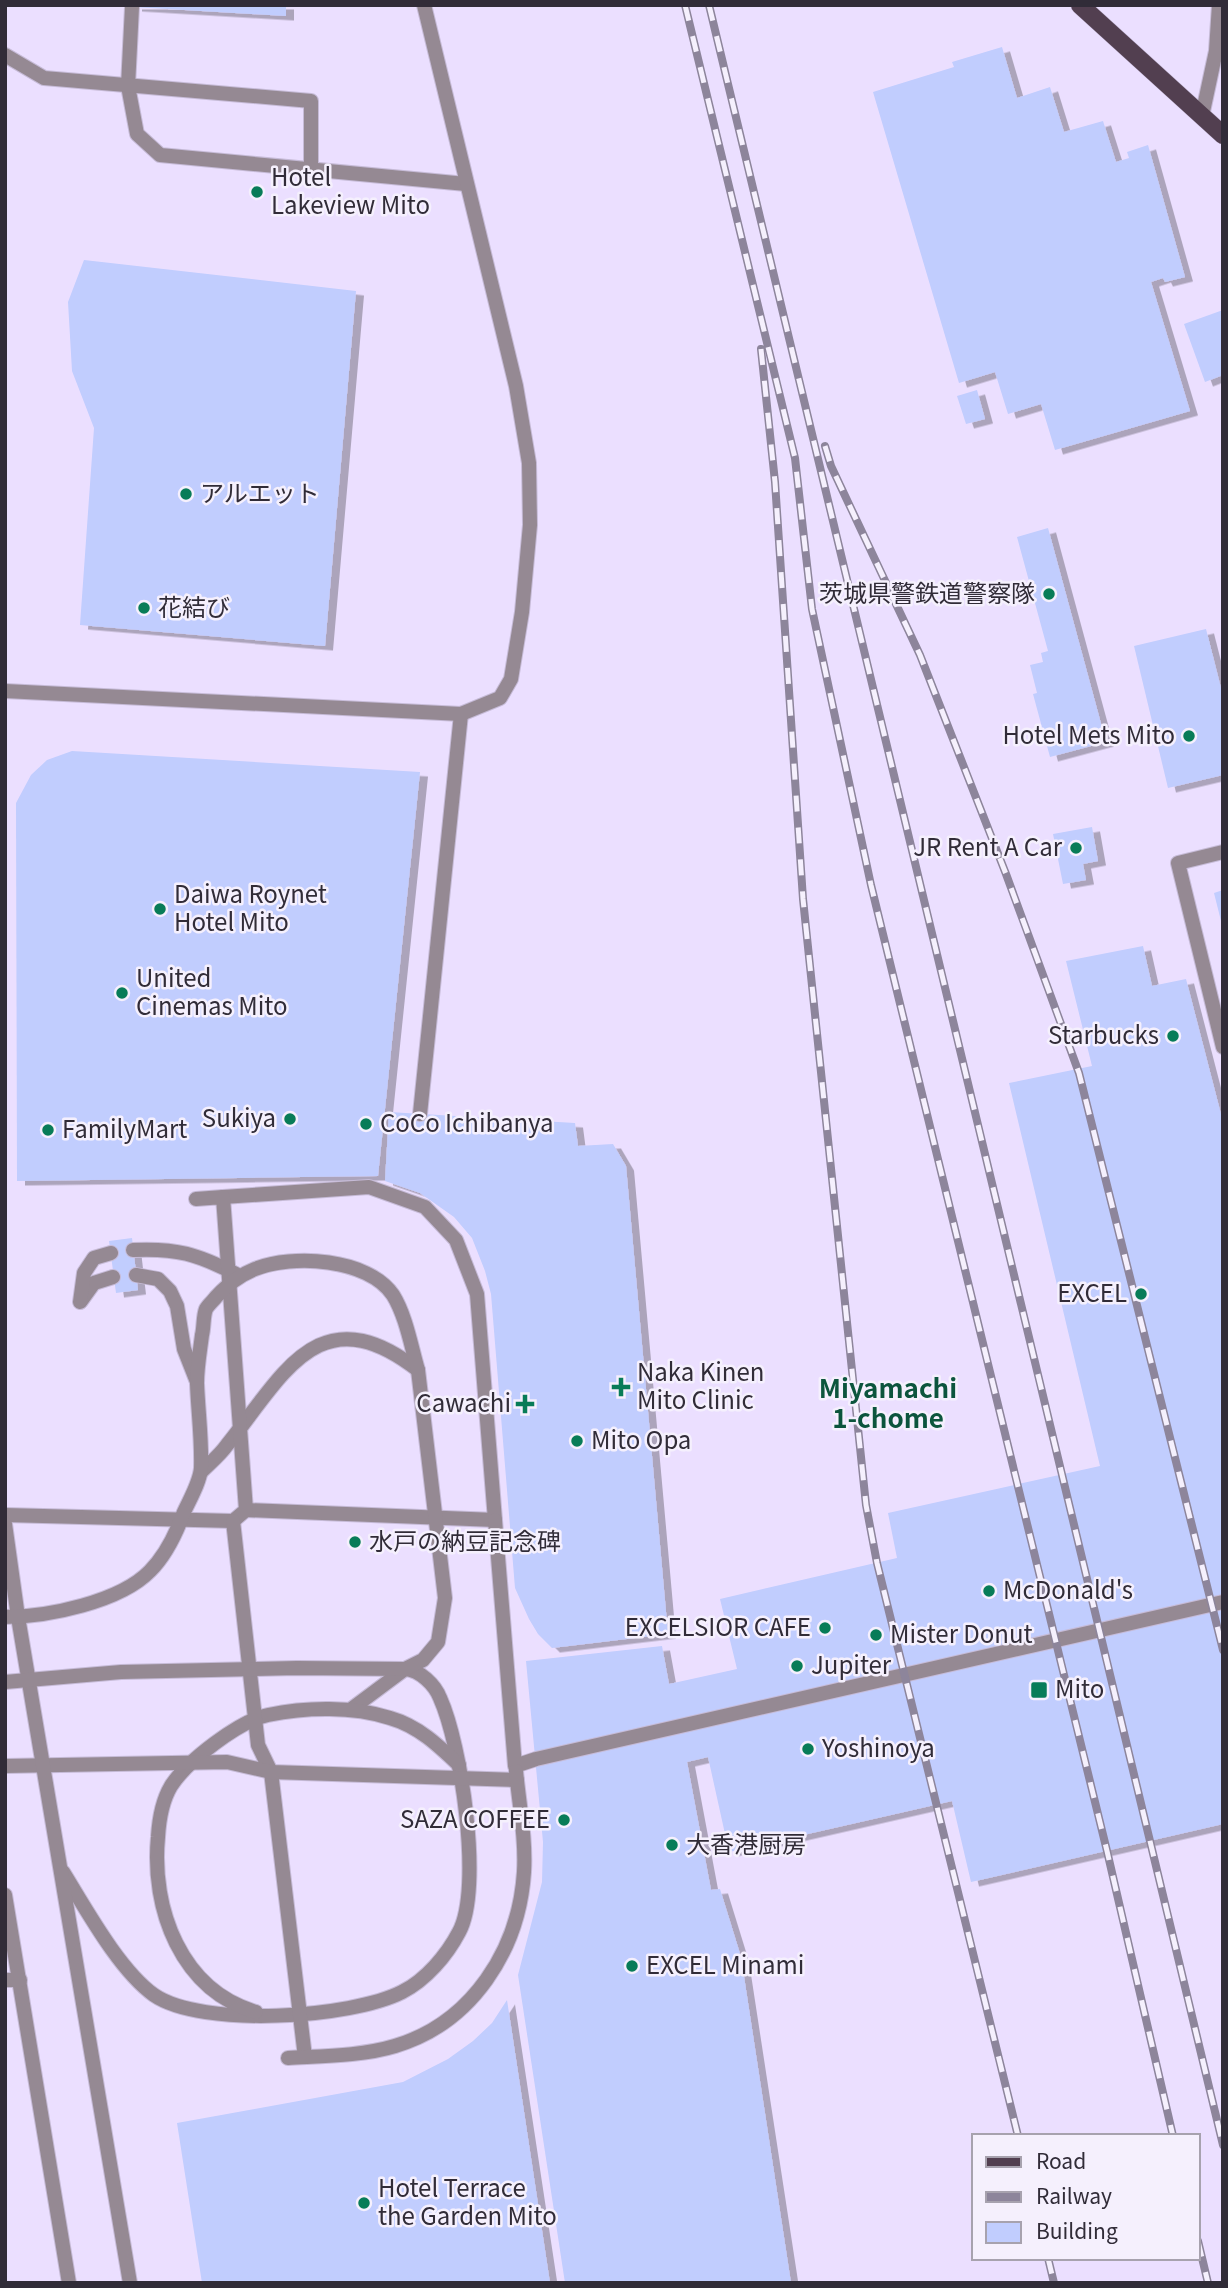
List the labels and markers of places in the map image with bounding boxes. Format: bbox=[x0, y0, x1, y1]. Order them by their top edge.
place label: Hotel Lakeview Mito bbox=[271, 158, 430, 221]
marker: Hotel Lakeview Mito bbox=[249, 184, 265, 200]
place label: アルエット bbox=[200, 474, 320, 509]
marker: アルエット bbox=[178, 486, 194, 502]
place label: 茨城県警鉄道警察隊 bbox=[819, 574, 1035, 609]
marker: 茨城県警鉄道警察隊 bbox=[1041, 586, 1057, 602]
place label: 花結び bbox=[158, 588, 230, 623]
marker: 花結び bbox=[136, 600, 152, 616]
place label: Hotel Mets Mito bbox=[1002, 716, 1175, 751]
marker: Hotel Mets Mito bbox=[1181, 728, 1197, 744]
place label: JR Rent A Car bbox=[913, 828, 1063, 863]
marker: JR Rent A Car bbox=[1068, 840, 1084, 856]
place label: Daiwa Roynet Hotel Mito bbox=[174, 875, 327, 938]
marker: Daiwa Roynet Hotel Mito bbox=[152, 901, 168, 917]
place label: United Cinemas Mito bbox=[136, 959, 287, 1022]
marker: United Cinemas Mito bbox=[114, 985, 130, 1001]
place label: Starbucks bbox=[1048, 1016, 1159, 1051]
marker: Starbucks bbox=[1165, 1028, 1181, 1044]
place label: Sukiya bbox=[202, 1099, 276, 1134]
place label: CoCo Ichibanya bbox=[380, 1104, 553, 1139]
place label: FamilyMart bbox=[62, 1110, 187, 1145]
marker: Sukiya bbox=[282, 1111, 298, 1127]
marker: CoCo Ichibanya bbox=[358, 1116, 374, 1132]
marker: FamilyMart bbox=[40, 1122, 56, 1138]
place label: EXCEL bbox=[1057, 1274, 1127, 1309]
marker: EXCEL bbox=[1133, 1286, 1149, 1302]
place label: Naka Kinen Mito Clinic bbox=[637, 1353, 764, 1416]
marker: Naka Kinen Mito Clinic bbox=[611, 1377, 631, 1397]
place label: Cawachi bbox=[416, 1384, 511, 1419]
marker: Cawachi bbox=[517, 1396, 533, 1412]
place label: Mito Opa bbox=[591, 1421, 691, 1456]
marker: Mito Opa bbox=[569, 1433, 585, 1449]
place label: 水戸の納豆記念碑 bbox=[369, 1522, 561, 1557]
marker: 水戸の納豆記念碑 bbox=[347, 1534, 363, 1550]
place label: McDonald's bbox=[1003, 1571, 1133, 1606]
marker: McDonald's bbox=[981, 1583, 997, 1599]
place label: EXCELSIOR CAFE bbox=[625, 1608, 811, 1643]
place label: Mister Donut bbox=[890, 1615, 1033, 1650]
marker: EXCELSIOR CAFE bbox=[817, 1620, 833, 1636]
marker: Mister Donut bbox=[868, 1627, 884, 1643]
place label: Jupiter bbox=[811, 1646, 892, 1681]
marker: Jupiter bbox=[789, 1658, 805, 1674]
place label: Mito bbox=[1055, 1670, 1104, 1705]
marker: Mito bbox=[1029, 1680, 1049, 1700]
place label: Yoshinoya bbox=[821, 1729, 935, 1764]
marker: Yoshinoya bbox=[800, 1741, 816, 1757]
place label: SAZA COFFEE bbox=[400, 1800, 550, 1835]
marker: SAZA COFFEE bbox=[556, 1812, 572, 1828]
place label: 大香港厨房 bbox=[686, 1825, 806, 1860]
marker: 大香港厨房 bbox=[664, 1837, 680, 1853]
place label: EXCEL Minami bbox=[646, 1946, 804, 1981]
marker: EXCEL Minami bbox=[624, 1958, 640, 1974]
place label: Hotel Terrace the Garden Mito bbox=[378, 2169, 557, 2232]
marker: Hotel Terrace the Garden Mito bbox=[356, 2195, 372, 2211]

